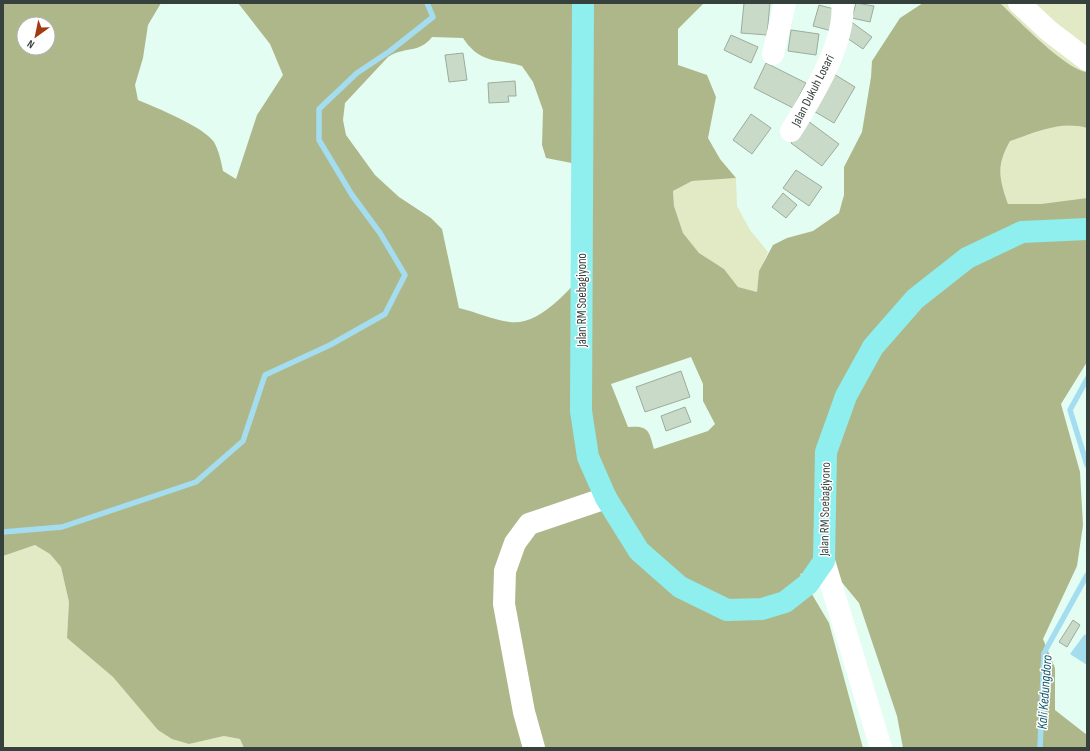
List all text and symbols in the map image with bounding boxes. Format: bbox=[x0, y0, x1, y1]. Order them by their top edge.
north arrow bbox=[16, 16, 56, 56]
text: N bbox=[25, 37, 37, 51]
street label: Jalan Dukuh Losari bbox=[788, 52, 838, 130]
street label: Jalan RM Soebagiyono bbox=[574, 253, 590, 348]
street label: Jalan RM Soebagiyono bbox=[816, 462, 834, 557]
water label: Kali Kedungdoro bbox=[1033, 654, 1056, 730]

